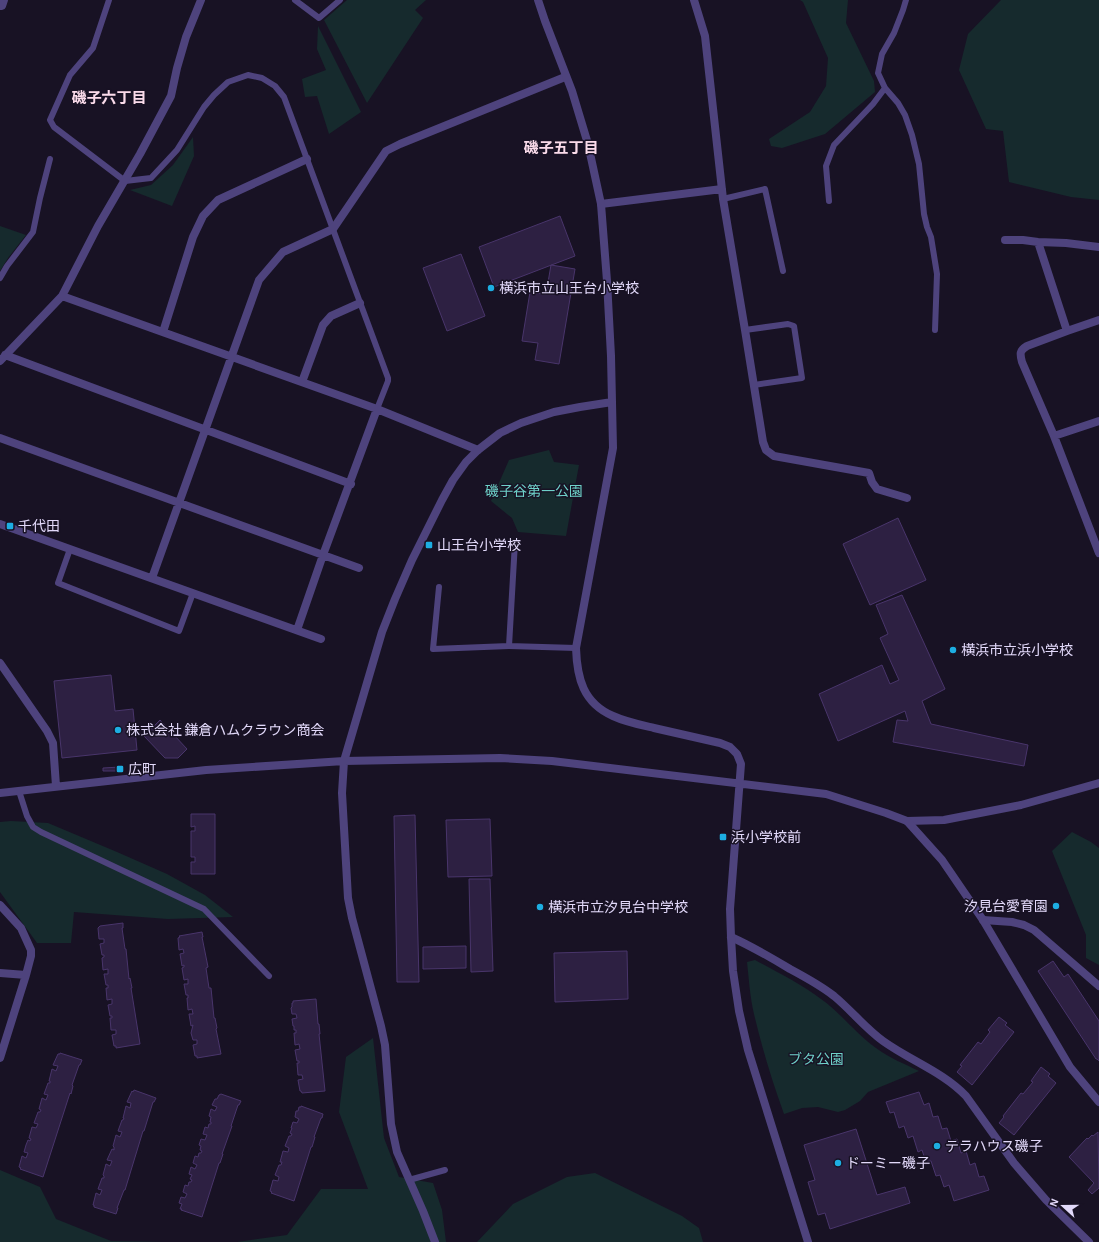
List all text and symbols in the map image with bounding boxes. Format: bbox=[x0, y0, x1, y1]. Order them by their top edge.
district label: 磯子六丁目 bbox=[71, 90, 147, 106]
district label: 磯子五丁目 bbox=[523, 140, 599, 156]
place label: 横浜市立山王台小学校 bbox=[499, 280, 639, 296]
marker: 横浜市立山王台小学校 bbox=[486, 283, 496, 293]
park label: 磯子谷第一公園 bbox=[485, 483, 583, 499]
place label: 千代田 bbox=[18, 518, 60, 534]
marker: 千代田 bbox=[5, 521, 15, 531]
place label: 山王台小学校 bbox=[437, 537, 521, 553]
marker: 山王台小学校 bbox=[424, 540, 434, 550]
place label: 横浜市立浜小学校 bbox=[961, 643, 1073, 658]
marker: 横浜市立浜小学校 bbox=[948, 645, 958, 655]
place label: 株式会社 鎌倉ハムクラウン商会 bbox=[126, 722, 324, 738]
marker: 株式会社 鎌倉ハムクラウン商会 bbox=[113, 725, 123, 735]
place label: 広町 bbox=[128, 762, 156, 777]
marker: 広町 bbox=[115, 764, 125, 774]
place label: 浜小学校前 bbox=[731, 829, 801, 845]
marker: 浜小学校前 bbox=[718, 832, 728, 842]
place label: 汐見台愛育園 bbox=[964, 898, 1048, 914]
place label: 横浜市立汐見台中学校 bbox=[548, 899, 688, 915]
marker: 汐見台愛育園 bbox=[1051, 901, 1061, 911]
marker: 横浜市立汐見台中学校 bbox=[535, 902, 545, 912]
park label: ブタ公園 bbox=[788, 1051, 844, 1067]
place label: テラハウス磯子 bbox=[945, 1139, 1043, 1154]
marker: テラハウス磯子 bbox=[932, 1141, 942, 1151]
place label: ドーミー磯子 bbox=[846, 1156, 930, 1171]
marker: ドーミー磯子 bbox=[833, 1158, 843, 1168]
north arrow bbox=[1043, 1186, 1083, 1226]
text: N bbox=[1048, 1197, 1061, 1208]

